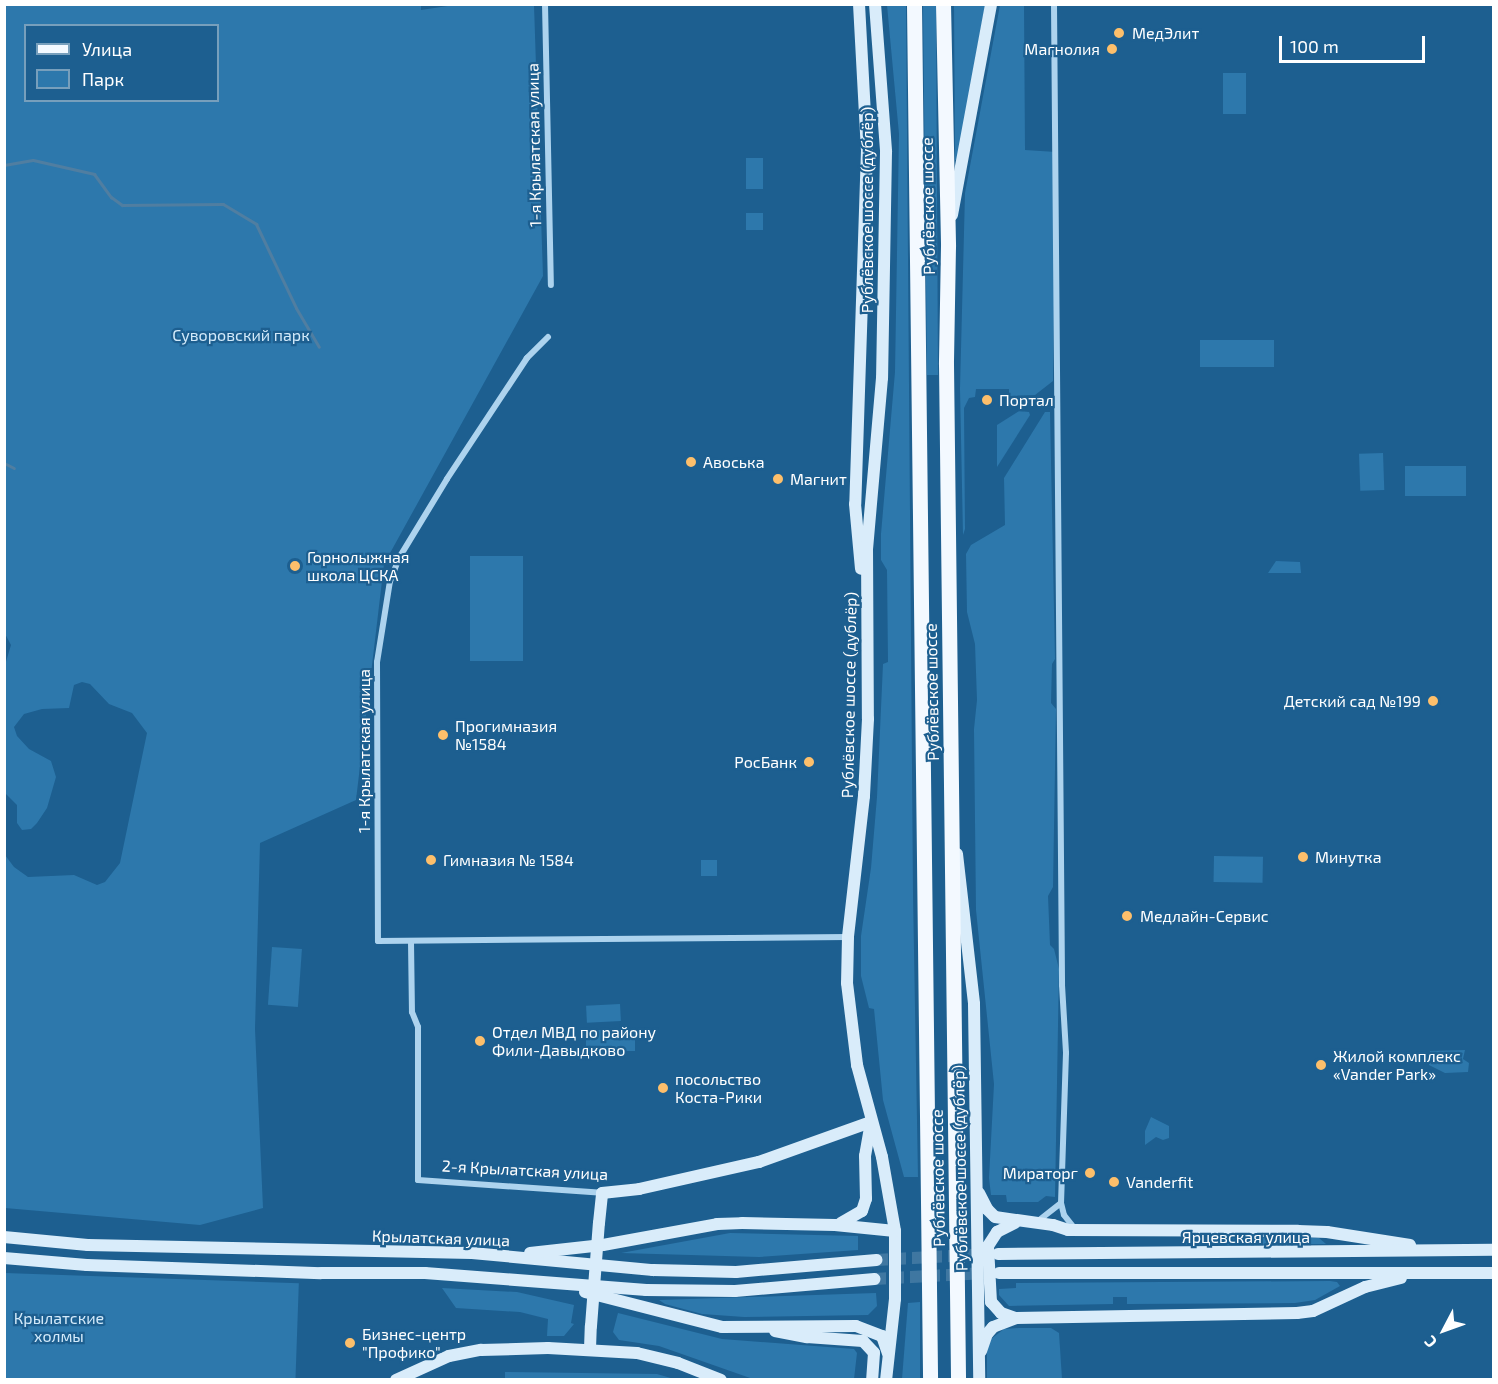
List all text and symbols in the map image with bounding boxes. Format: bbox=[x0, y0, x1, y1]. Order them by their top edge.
place label: МедЭлит bbox=[1132, 23, 1199, 43]
legend bbox=[24, 24, 219, 102]
marker: МедЭлит bbox=[1110, 24, 1128, 42]
scale bar bbox=[1282, 24, 1428, 62]
text: 100 m bbox=[1290, 35, 1339, 57]
text: Улица bbox=[82, 38, 132, 60]
place label: Магнолия bbox=[1024, 39, 1100, 59]
marker: Магнолия bbox=[1105, 42, 1119, 56]
street label: 1-я Крылатская улица bbox=[523, 63, 545, 227]
text: Парк bbox=[82, 68, 124, 90]
street label: Рублёвское шоссе (дублёр) bbox=[857, 107, 877, 313]
street label: Рублёвское шоссе bbox=[917, 137, 939, 275]
park label: Суворовский парк bbox=[172, 325, 310, 345]
place label: Портал bbox=[999, 390, 1054, 410]
marker: Портал bbox=[980, 393, 994, 407]
place label: Авоська bbox=[703, 452, 764, 472]
marker: Авоська bbox=[684, 455, 698, 469]
place label: Магнит bbox=[790, 469, 847, 489]
marker: Магнит bbox=[771, 472, 785, 486]
place label: Горнолыжная школа ЦСКА bbox=[307, 547, 410, 585]
marker: Горнолыжная школа ЦСКА bbox=[288, 559, 302, 573]
street label: Рублёвское шоссе (дублёр) bbox=[838, 592, 860, 798]
street label: Рублёвское шоссе bbox=[921, 623, 943, 761]
street label: 1-я Крылатская улица bbox=[354, 669, 374, 833]
place label: Детский сад №199 bbox=[1284, 691, 1421, 711]
marker: Детский сад №199 bbox=[1426, 694, 1440, 708]
place label: Прогимназия №1584 bbox=[455, 716, 557, 754]
marker: Прогимназия №1584 bbox=[436, 728, 450, 742]
place label: РосБанк bbox=[734, 752, 797, 772]
marker: РосБанк bbox=[802, 755, 816, 769]
place label: Минутка bbox=[1315, 847, 1381, 867]
place label: Гимназия № 1584 bbox=[443, 850, 574, 870]
marker: Минутка bbox=[1296, 850, 1310, 864]
marker: Гимназия № 1584 bbox=[424, 853, 438, 867]
place label: Медлайн-Сервис bbox=[1140, 906, 1269, 926]
marker: Медлайн-Сервис bbox=[1118, 907, 1136, 925]
place label: Отдел МВД по району Фили-Давыдково bbox=[492, 1022, 656, 1060]
marker: Отдел МВД по району Фили-Давыдково bbox=[473, 1034, 487, 1048]
place label: Жилой комплекс «Vander Park» bbox=[1333, 1046, 1461, 1084]
marker: Жилой комплекс «Vander Park» bbox=[1314, 1058, 1328, 1072]
street label: Рублёвское шоссе (дублёр) bbox=[949, 1065, 971, 1271]
place label: посольство Коста-Рики bbox=[675, 1069, 762, 1107]
marker: посольство Коста-Рики bbox=[656, 1081, 670, 1095]
street label: Рублёвское шоссе bbox=[927, 1109, 949, 1247]
street label: 2-я Крылатская улица bbox=[441, 1156, 609, 1184]
place label: Мираторг bbox=[1003, 1163, 1078, 1183]
marker: Мираторг bbox=[1083, 1166, 1097, 1180]
place label: Vanderfit bbox=[1126, 1172, 1193, 1192]
marker: Vanderfit bbox=[1107, 1175, 1121, 1189]
street label: Крылатская улица bbox=[372, 1226, 510, 1250]
street label: Ярцевская улица bbox=[1182, 1227, 1310, 1247]
north arrow bbox=[1414, 1300, 1474, 1360]
park label: Крылатские холмы bbox=[14, 1308, 104, 1346]
place label: Бизнес-центр "Профико" bbox=[362, 1324, 466, 1362]
text: С bbox=[1420, 1332, 1440, 1352]
marker: Бизнес-центр "Профико" bbox=[343, 1336, 357, 1350]

